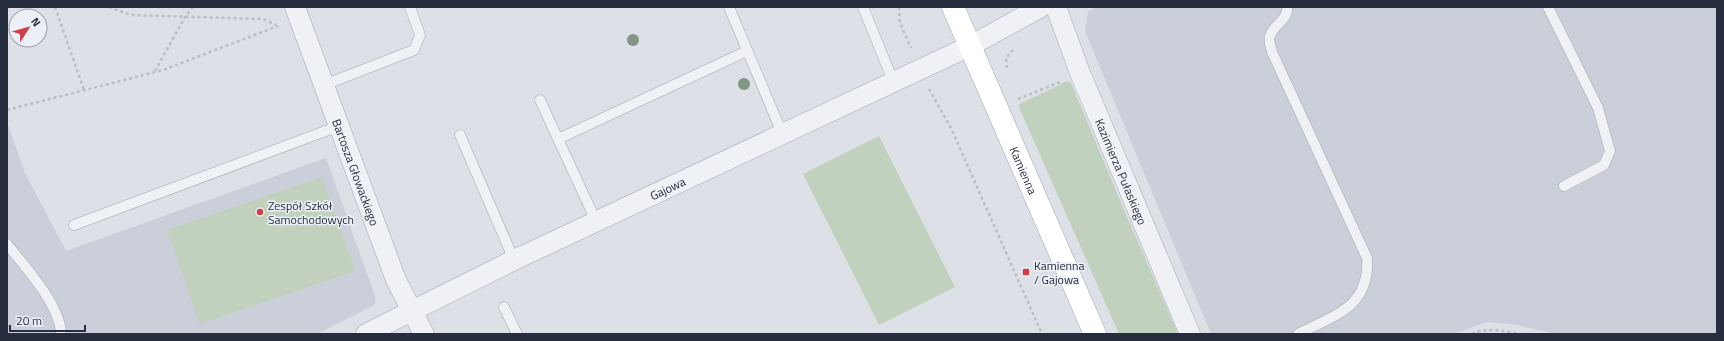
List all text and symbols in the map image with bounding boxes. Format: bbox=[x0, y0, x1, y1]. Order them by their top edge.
north arrow bbox=[8, 8, 48, 48]
text: N bbox=[27, 14, 45, 30]
street label: Kazimierza Pułaskiego bbox=[1091, 115, 1152, 228]
street label: Bartosza Głowackiego bbox=[328, 116, 385, 228]
street label: Kamienna bbox=[1005, 143, 1043, 197]
street label: Gajowa bbox=[646, 171, 688, 205]
place label: Zespół Szkół Samochodowych bbox=[268, 196, 354, 229]
marker: Zespół Szkół Samochodowych bbox=[255, 207, 265, 217]
place label: Kamienna / Gajowa bbox=[1034, 256, 1084, 289]
marker: Kamienna / Gajowa bbox=[1021, 267, 1031, 277]
scale bar bbox=[10, 307, 85, 333]
text: 20 m bbox=[16, 311, 42, 330]

